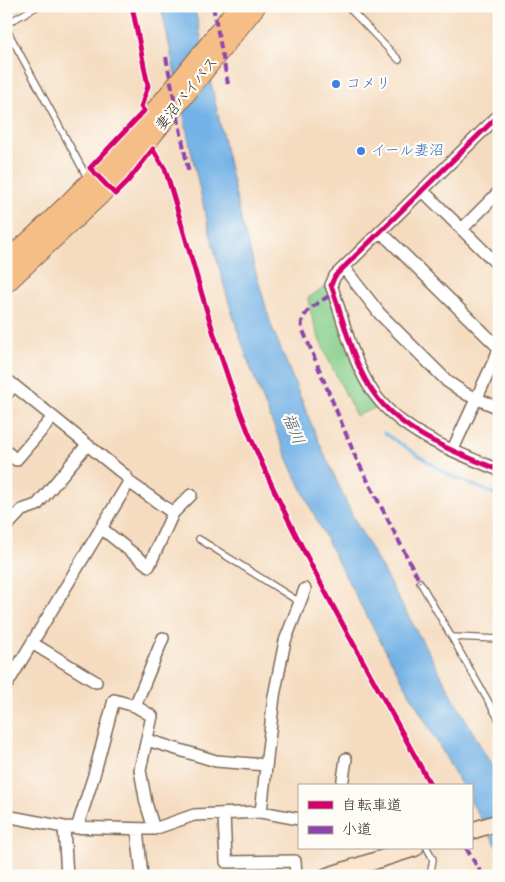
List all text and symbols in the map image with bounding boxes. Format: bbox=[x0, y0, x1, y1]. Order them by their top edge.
street label: 妻沼バイパス bbox=[149, 52, 225, 136]
place label: コメリ bbox=[346, 72, 391, 96]
marker: コメリ bbox=[330, 78, 342, 90]
place label: イール妻沼 bbox=[371, 139, 444, 163]
marker: イール妻沼 bbox=[355, 145, 367, 157]
water label: 福川 bbox=[275, 409, 311, 449]
legend bbox=[298, 784, 472, 850]
text: 自転車道 bbox=[342, 794, 402, 818]
text: 小道 bbox=[342, 818, 372, 842]

